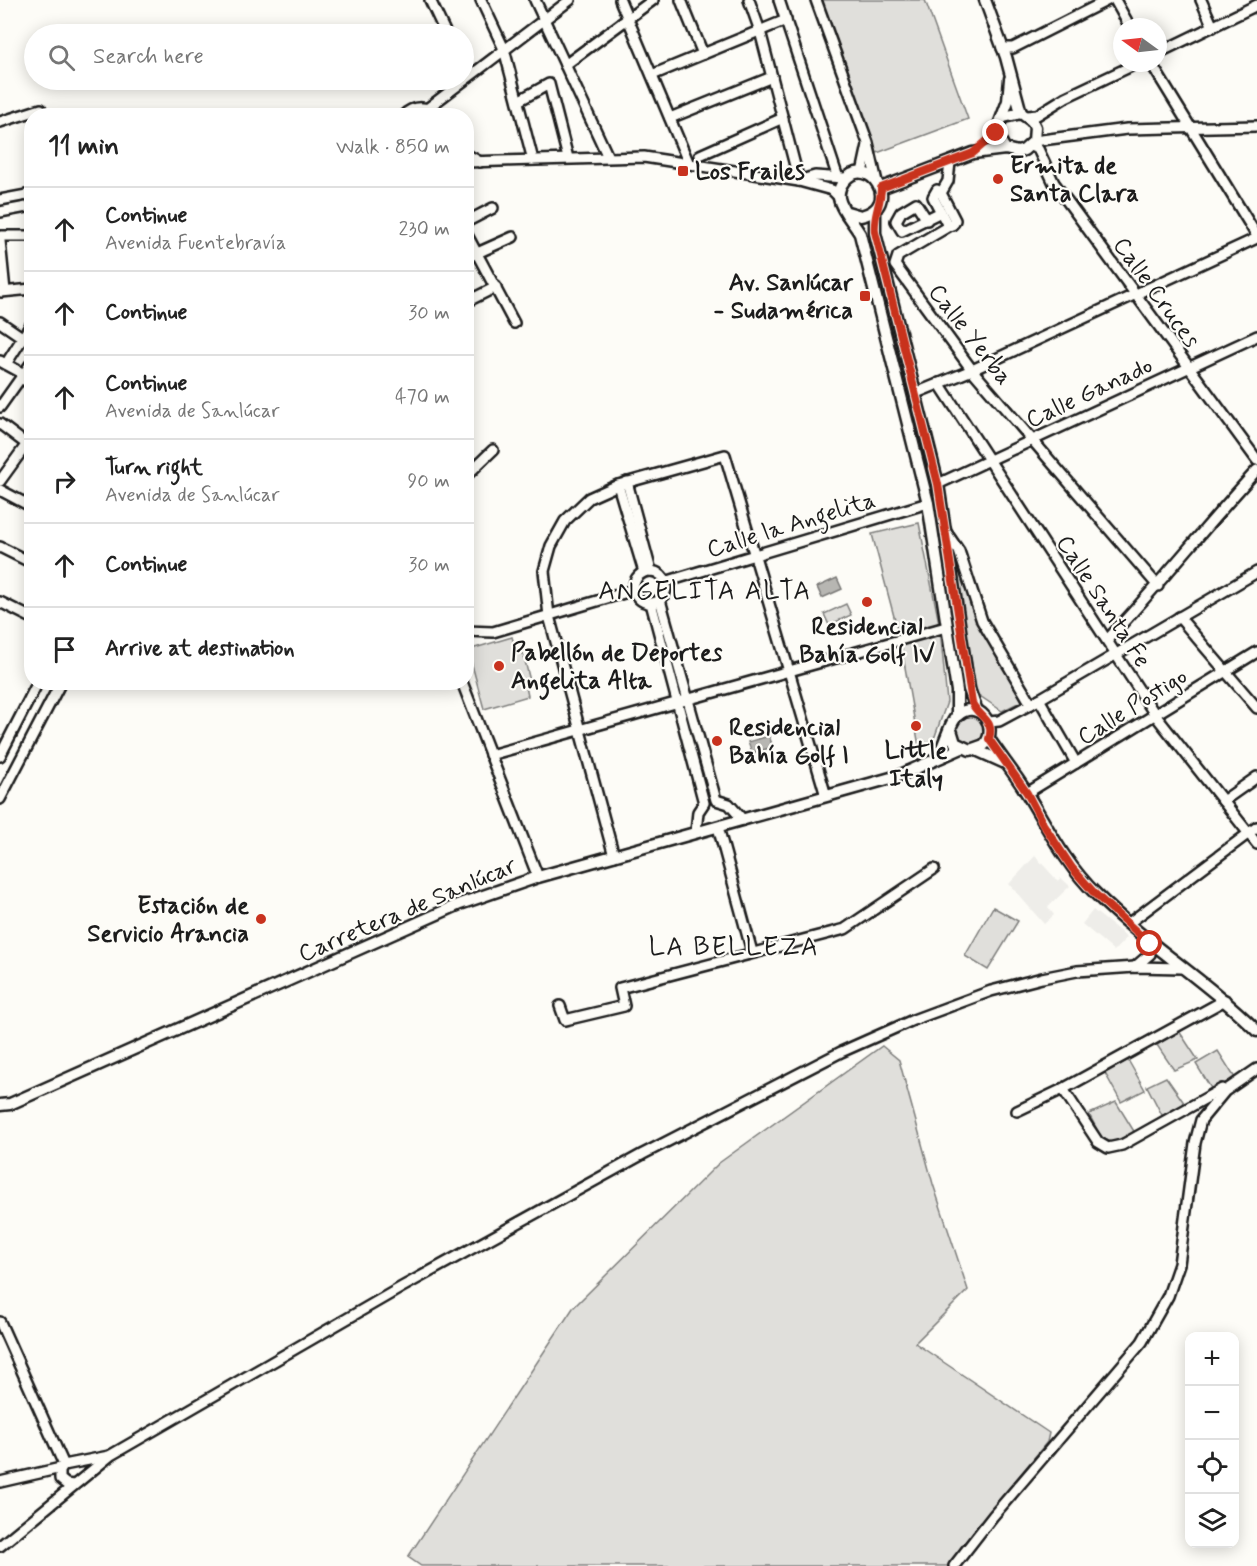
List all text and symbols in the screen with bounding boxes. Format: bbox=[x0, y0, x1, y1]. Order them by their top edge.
north arrow bbox=[1113, 18, 1167, 72]
search box bbox=[24, 24, 474, 90]
icon: search bbox=[45, 41, 78, 74]
text: Search here bbox=[93, 43, 204, 71]
route end bbox=[982, 119, 1008, 145]
text: 11 min bbox=[48, 130, 119, 164]
text: Walk · 850 m bbox=[336, 134, 450, 161]
place label: Ermita de Santa Clara bbox=[1010, 151, 1139, 210]
place label: Los Frailes bbox=[695, 157, 805, 188]
marker: Los Frailes bbox=[676, 164, 690, 178]
marker: Ermita de Santa Clara bbox=[991, 172, 1005, 186]
text: Continue bbox=[105, 202, 187, 230]
icon: ahead bbox=[48, 213, 81, 246]
text: 230 m bbox=[398, 216, 450, 243]
text: Avenida Fuentebravía bbox=[105, 230, 286, 257]
street label: Calle Cruces bbox=[1105, 231, 1207, 355]
place label: Av. Sanlúcar - Sudamérica bbox=[714, 268, 854, 327]
street label: Calle Yerba bbox=[921, 278, 1019, 392]
marker: Av. Sanlúcar - Sudamérica bbox=[858, 289, 872, 303]
icon: ahead bbox=[48, 297, 81, 330]
text: Continue bbox=[105, 299, 187, 327]
text: 30 m bbox=[408, 300, 450, 327]
street label: Calle Ganado bbox=[1021, 351, 1158, 436]
text: Continue bbox=[105, 370, 187, 398]
icon: ahead bbox=[48, 381, 81, 414]
text: 470 m bbox=[395, 384, 450, 411]
text: Avenida de Sanlúcar bbox=[105, 398, 280, 425]
text: Turn right bbox=[105, 454, 203, 482]
icon: right bbox=[48, 465, 81, 498]
text: 90 m bbox=[407, 468, 450, 495]
text: Avenida de Sanlúcar bbox=[105, 482, 280, 509]
street label: Calle la Angelita bbox=[703, 485, 880, 569]
street label: Calle Santa Fe bbox=[1048, 530, 1157, 674]
icon: ahead bbox=[48, 549, 81, 582]
text: Continue bbox=[105, 551, 187, 579]
text: 30 m bbox=[408, 552, 450, 579]
district label: ANGELITA ALTA bbox=[598, 575, 812, 609]
marker: Residencial Bahía Golf IV bbox=[860, 595, 874, 609]
place label: Residencial Bahía Golf IV bbox=[799, 612, 935, 671]
icon: arrive bbox=[48, 633, 81, 666]
text: Arrive at destination bbox=[105, 635, 295, 663]
place label: Pabellón de Deportes Angelita Alta bbox=[511, 638, 723, 700]
marker: Pabellón de Deportes Angelita Alta bbox=[492, 659, 506, 673]
street label: Calle Postigo bbox=[1072, 661, 1194, 753]
place label: Residencial Bahía Golf I bbox=[729, 713, 849, 772]
marker: Little Italy bbox=[909, 719, 923, 733]
marker: Residencial Bahía Golf I bbox=[710, 734, 724, 748]
place label: Little Italy bbox=[885, 736, 947, 795]
street label: Carretera de Sanlúcar bbox=[294, 850, 521, 970]
place label: Estación de Servicio Arancia bbox=[87, 891, 249, 950]
marker: Estación de Servicio Arancia bbox=[254, 912, 268, 926]
route start bbox=[1136, 930, 1162, 956]
district label: LA BELLEZA bbox=[649, 931, 819, 965]
map controls bbox=[1185, 1332, 1239, 1548]
button: + bbox=[1185, 1332, 1239, 1386]
button: − bbox=[1185, 1386, 1239, 1440]
button: locate bbox=[1185, 1440, 1239, 1494]
button: layers bbox=[1185, 1494, 1239, 1548]

